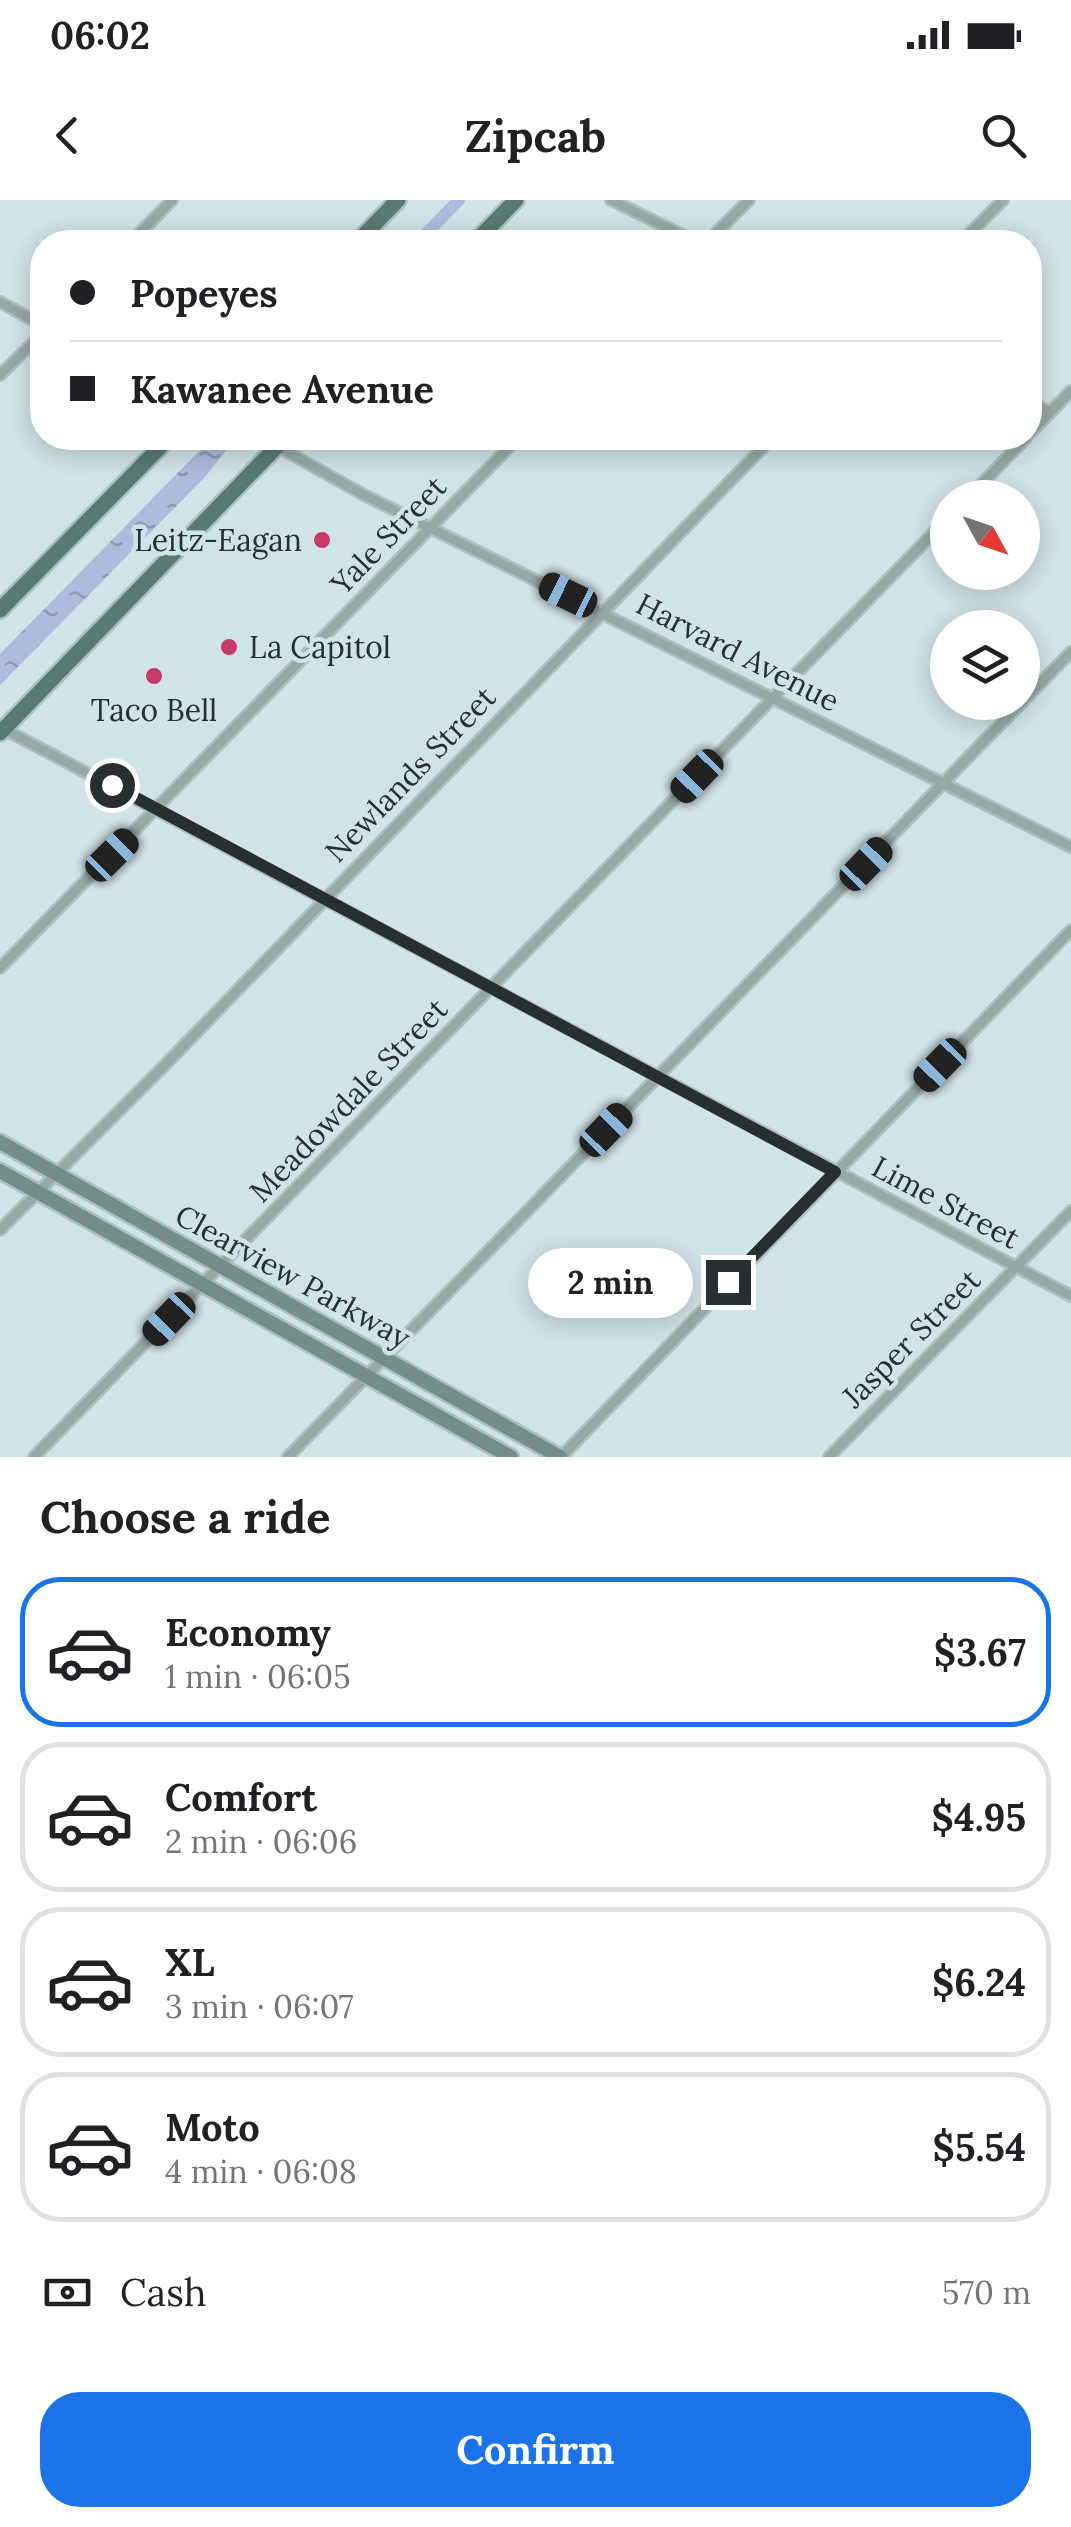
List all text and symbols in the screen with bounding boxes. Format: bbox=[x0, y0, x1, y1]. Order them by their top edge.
text: 06:02 bbox=[50, 11, 150, 59]
text: Zipcab bbox=[465, 107, 606, 164]
icon: back bbox=[40, 108, 95, 163]
icon: search bbox=[976, 108, 1031, 163]
text: Popeyes bbox=[130, 269, 278, 317]
text: Kawanee Avenue bbox=[130, 365, 434, 413]
street label: Yale Street bbox=[321, 467, 454, 603]
north arrow bbox=[930, 480, 1040, 590]
map controls bbox=[930, 480, 1040, 720]
place label: Leitz-Eagan bbox=[134, 521, 302, 560]
marker: Leitz-Eagan bbox=[311, 529, 333, 551]
car bbox=[534, 568, 602, 622]
street label: Harvard Avenue bbox=[630, 585, 846, 719]
button: layers bbox=[930, 610, 1040, 720]
place label: La Capitol bbox=[249, 628, 391, 666]
marker: La Capitol bbox=[218, 636, 240, 658]
marker: Taco Bell bbox=[143, 665, 165, 687]
street label: Newlands Street bbox=[317, 678, 504, 870]
place label: Taco Bell bbox=[91, 691, 217, 729]
car bbox=[665, 744, 729, 808]
route start bbox=[90, 763, 135, 808]
car bbox=[80, 823, 144, 887]
car bbox=[834, 832, 898, 896]
street label: Meadowdale Street bbox=[241, 990, 455, 1210]
car bbox=[908, 1033, 972, 1097]
car bbox=[574, 1098, 638, 1162]
street label: Lime Street bbox=[866, 1147, 1027, 1257]
street label: Clearview Parkway bbox=[168, 1196, 417, 1357]
callout: 2 min bbox=[528, 1247, 693, 1317]
route end bbox=[706, 1260, 751, 1305]
street label: Jasper Street bbox=[833, 1261, 988, 1416]
text: 2 min bbox=[568, 1262, 653, 1303]
car bbox=[137, 1287, 201, 1351]
text: Choose a ride bbox=[40, 1488, 330, 1545]
icon: car bbox=[45, 1607, 135, 1697]
text: Economy bbox=[165, 1608, 331, 1656]
text: $3.67 bbox=[934, 1628, 1026, 1676]
text: 1 min · 06:05 bbox=[165, 1656, 351, 1697]
icon: car bbox=[45, 1772, 135, 1862]
text: Comfort bbox=[165, 1773, 317, 1821]
text: $4.95 bbox=[932, 1793, 1026, 1841]
text: 2 min · 06:06 bbox=[165, 1821, 357, 1862]
icon: car bbox=[45, 1937, 135, 2027]
text: XL bbox=[165, 1938, 215, 1986]
text: $6.24 bbox=[932, 1958, 1026, 2006]
text: 3 min · 06:07 bbox=[165, 1986, 353, 2027]
icon: car bbox=[45, 2102, 135, 2192]
text: Moto bbox=[165, 2103, 260, 2151]
text: $5.54 bbox=[933, 2123, 1026, 2171]
text: 4 min · 06:08 bbox=[165, 2151, 357, 2192]
icon: cash bbox=[40, 2265, 95, 2320]
text: Cash bbox=[120, 2268, 207, 2316]
text: 570 m bbox=[942, 2272, 1031, 2313]
button: Confirm bbox=[40, 2392, 1031, 2507]

